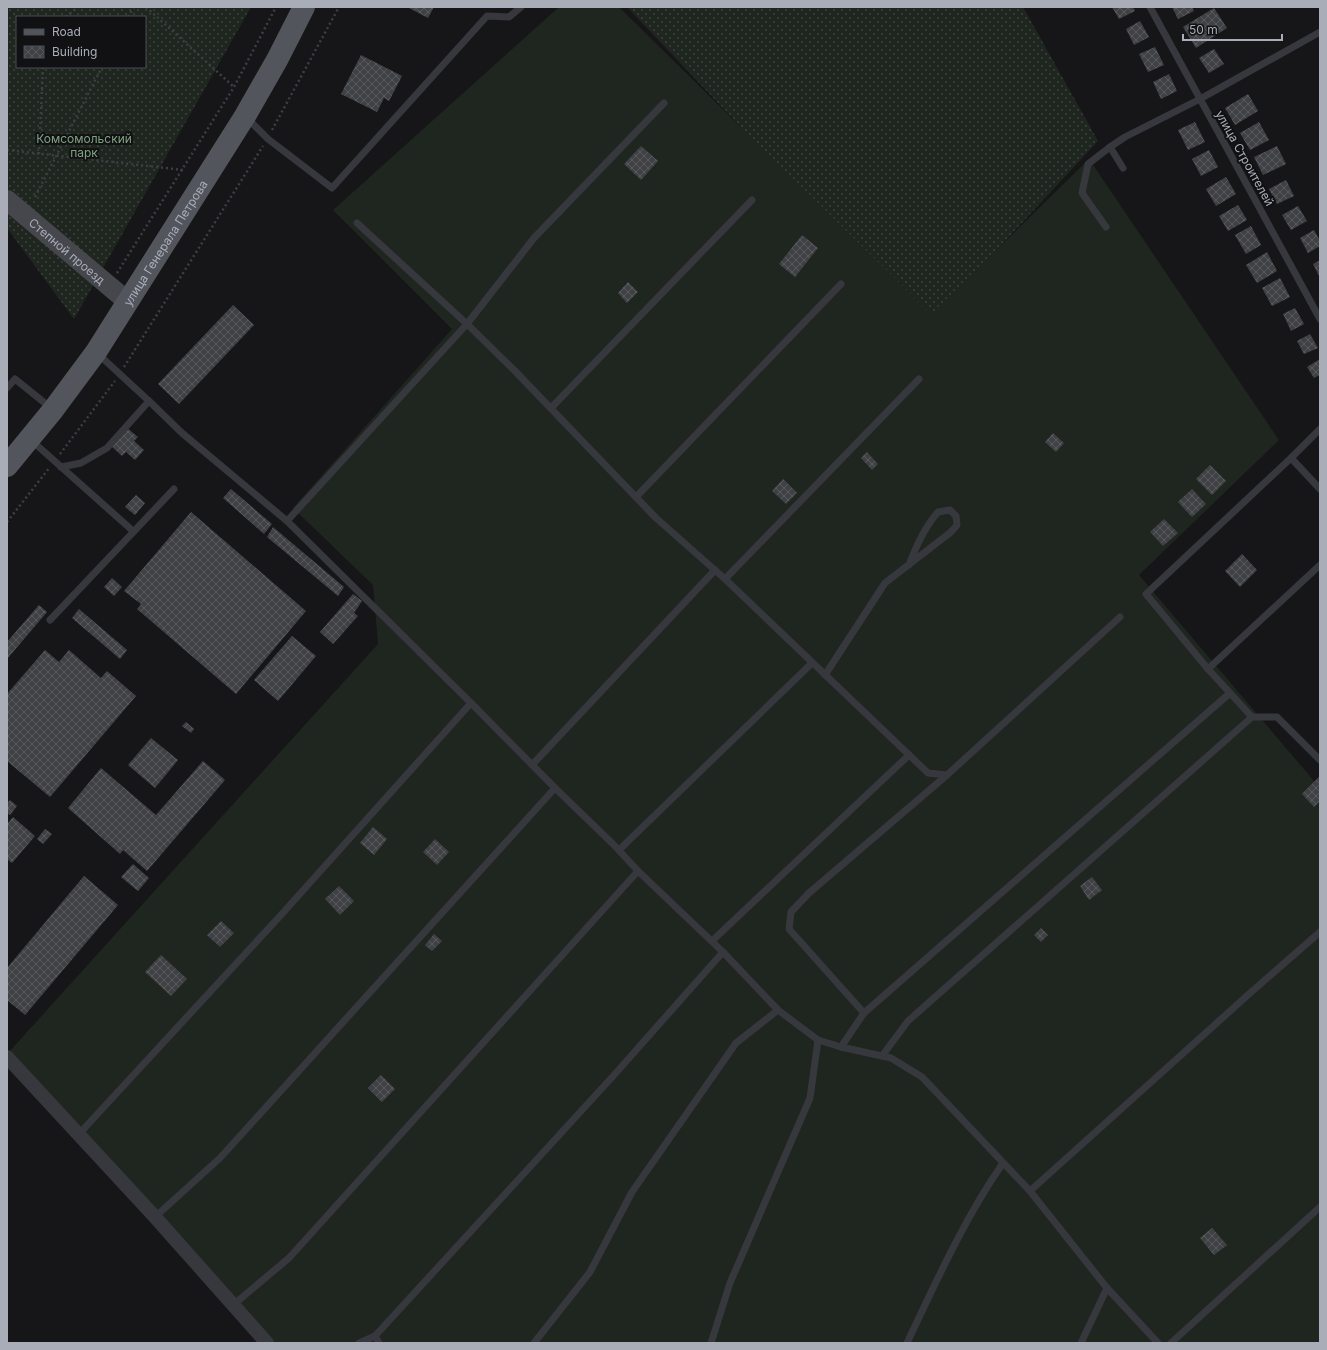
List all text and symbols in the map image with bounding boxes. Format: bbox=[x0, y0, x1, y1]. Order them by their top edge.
legend bbox=[16, 16, 146, 68]
scale bar bbox=[1183, 16, 1282, 42]
text: 50 m bbox=[1189, 22, 1218, 37]
text: Road bbox=[52, 24, 81, 39]
text: Building bbox=[52, 44, 97, 59]
street label: улица Строителей bbox=[1212, 108, 1278, 208]
park label: Комсомольский парк bbox=[36, 131, 132, 160]
street label: улица Генерала Петрова bbox=[120, 177, 210, 308]
street label: Степной проезд bbox=[26, 215, 109, 288]

